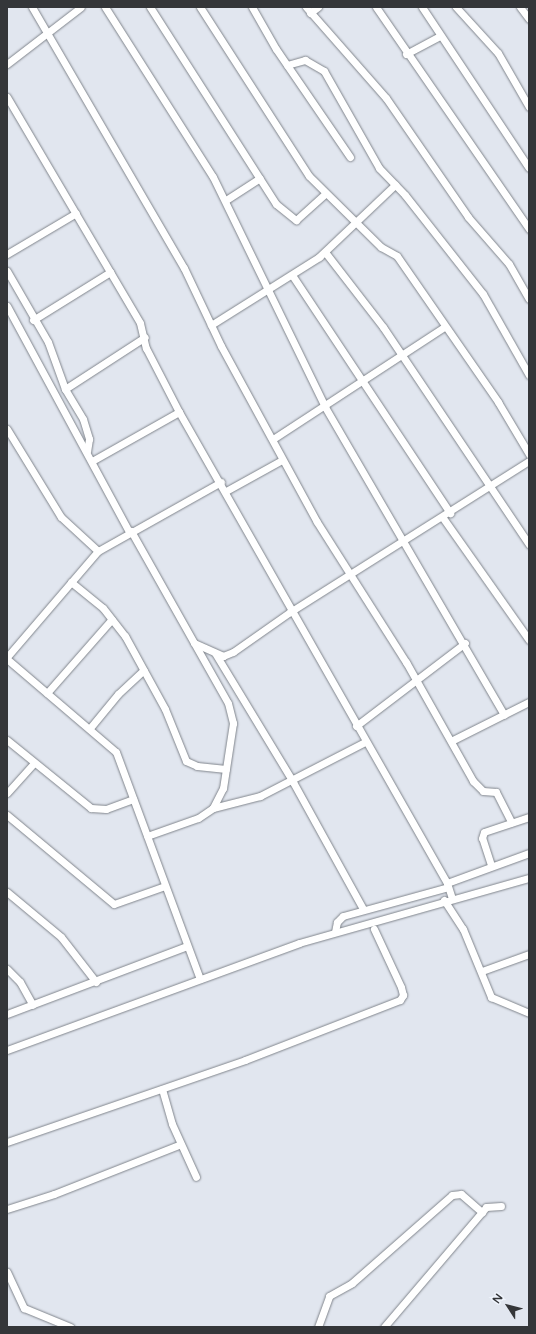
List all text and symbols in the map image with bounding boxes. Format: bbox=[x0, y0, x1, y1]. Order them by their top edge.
north arrow bbox=[488, 1286, 528, 1326]
text: N bbox=[490, 1291, 506, 1306]

